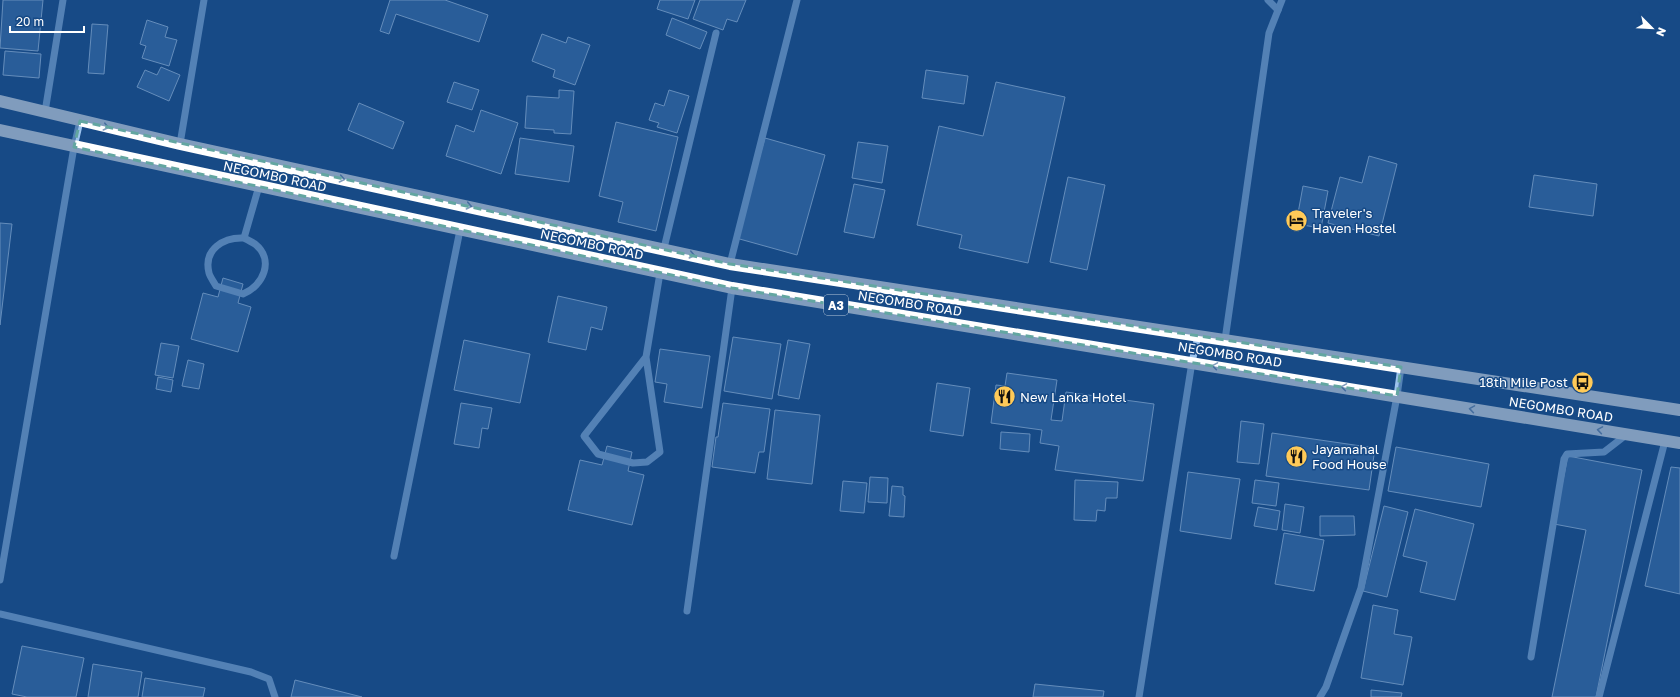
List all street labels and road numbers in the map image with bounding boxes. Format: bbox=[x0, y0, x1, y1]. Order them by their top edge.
street label: NEGOMBO ROAD bbox=[222, 157, 328, 195]
street label: NEGOMBO ROAD bbox=[539, 225, 645, 263]
street label: NEGOMBO ROAD bbox=[857, 287, 963, 319]
road number: A3 bbox=[824, 295, 848, 315]
street label: NEGOMBO ROAD bbox=[1177, 338, 1283, 370]
street label: NEGOMBO ROAD bbox=[1508, 393, 1614, 425]

